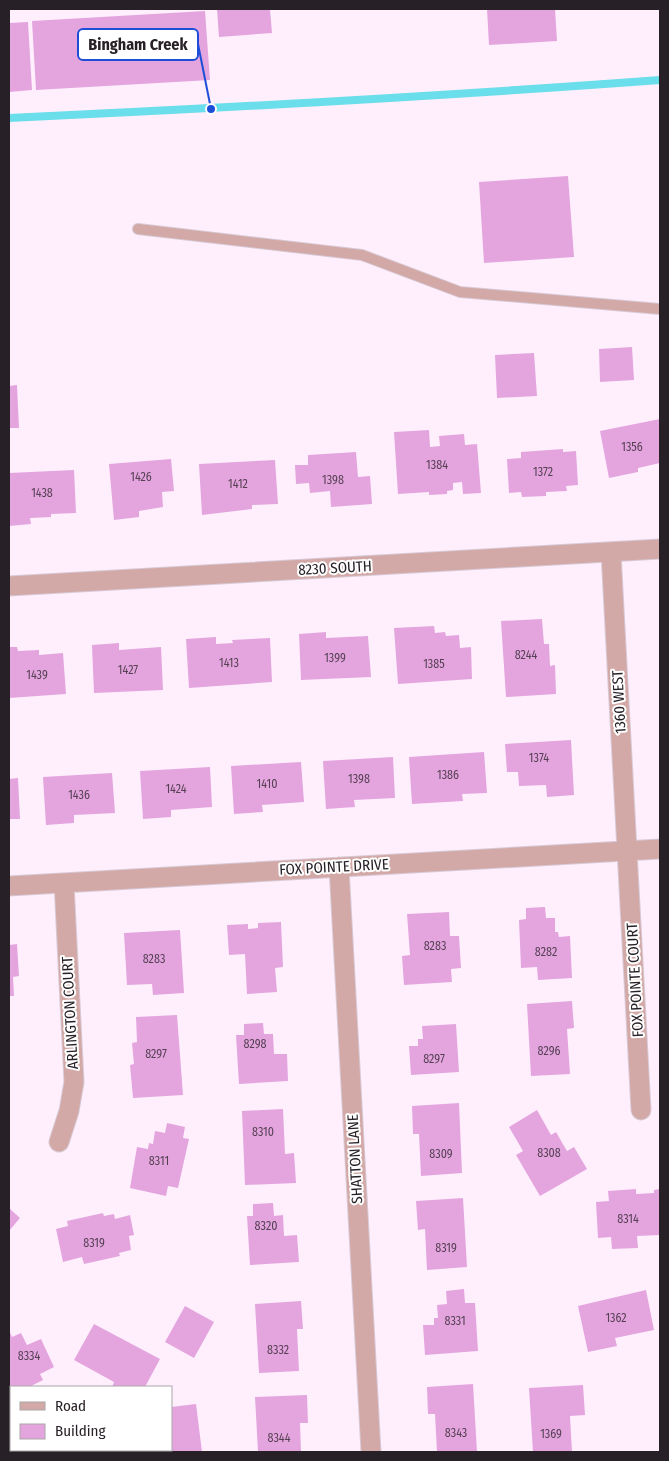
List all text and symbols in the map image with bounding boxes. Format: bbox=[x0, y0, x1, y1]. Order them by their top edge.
callout: Bingham Creek bbox=[78, 29, 198, 60]
text: Bingham Creek bbox=[88, 35, 188, 54]
house number: 1356 bbox=[621, 440, 643, 454]
house number: 1384 bbox=[426, 458, 448, 472]
house number: 1372 bbox=[533, 465, 553, 479]
house number: 1426 bbox=[130, 470, 152, 484]
house number: 1398 bbox=[322, 473, 344, 487]
house number: 1412 bbox=[228, 477, 248, 491]
house number: 1438 bbox=[31, 486, 53, 500]
street label: 8230 SOUTH bbox=[298, 557, 372, 579]
house number: 8244 bbox=[515, 648, 537, 662]
house number: 1399 bbox=[324, 651, 346, 665]
house number: 1413 bbox=[219, 656, 239, 670]
house number: 1385 bbox=[423, 657, 445, 671]
house number: 1427 bbox=[118, 663, 138, 677]
house number: 1439 bbox=[26, 668, 48, 682]
street label: 1360 WEST bbox=[608, 670, 630, 734]
house number: 1374 bbox=[529, 751, 549, 765]
house number: 1386 bbox=[437, 768, 459, 782]
house number: 1398 bbox=[348, 772, 370, 786]
house number: 1410 bbox=[257, 777, 277, 791]
house number: 1424 bbox=[165, 782, 187, 796]
house number: 1436 bbox=[68, 788, 90, 802]
street label: FOX POINTE DRIVE bbox=[279, 855, 389, 879]
street label: FOX POINTE COURT bbox=[623, 922, 647, 1038]
house number: 8283 bbox=[424, 939, 446, 953]
house number: 8282 bbox=[535, 945, 557, 959]
house number: 8283 bbox=[143, 952, 165, 966]
street label: ARLINGTON COURT bbox=[58, 956, 82, 1070]
house number: 8298 bbox=[244, 1037, 266, 1051]
house number: 8296 bbox=[538, 1044, 560, 1058]
house number: 8297 bbox=[145, 1047, 167, 1061]
house number: 8297 bbox=[423, 1052, 445, 1066]
street label: SHATTON LANE bbox=[344, 1114, 366, 1204]
house number: 8310 bbox=[252, 1125, 274, 1139]
house number: 8308 bbox=[537, 1146, 561, 1160]
house number: 8309 bbox=[429, 1147, 453, 1161]
house number: 8311 bbox=[149, 1154, 169, 1168]
house number: 8314 bbox=[617, 1212, 639, 1226]
house number: 8320 bbox=[255, 1219, 277, 1233]
house number: 8319 bbox=[83, 1236, 105, 1250]
house number: 8319 bbox=[435, 1241, 457, 1255]
house number: 1362 bbox=[605, 1311, 627, 1325]
house number: 8331 bbox=[444, 1314, 466, 1328]
house number: 8332 bbox=[267, 1343, 289, 1357]
house number: 8334 bbox=[18, 1349, 40, 1363]
legend bbox=[10, 1386, 172, 1451]
text: Road bbox=[55, 1397, 86, 1415]
text: Building bbox=[55, 1422, 106, 1440]
house number: 8343 bbox=[445, 1426, 467, 1440]
house number: 1369 bbox=[540, 1427, 562, 1441]
house number: 8344 bbox=[268, 1431, 291, 1445]

